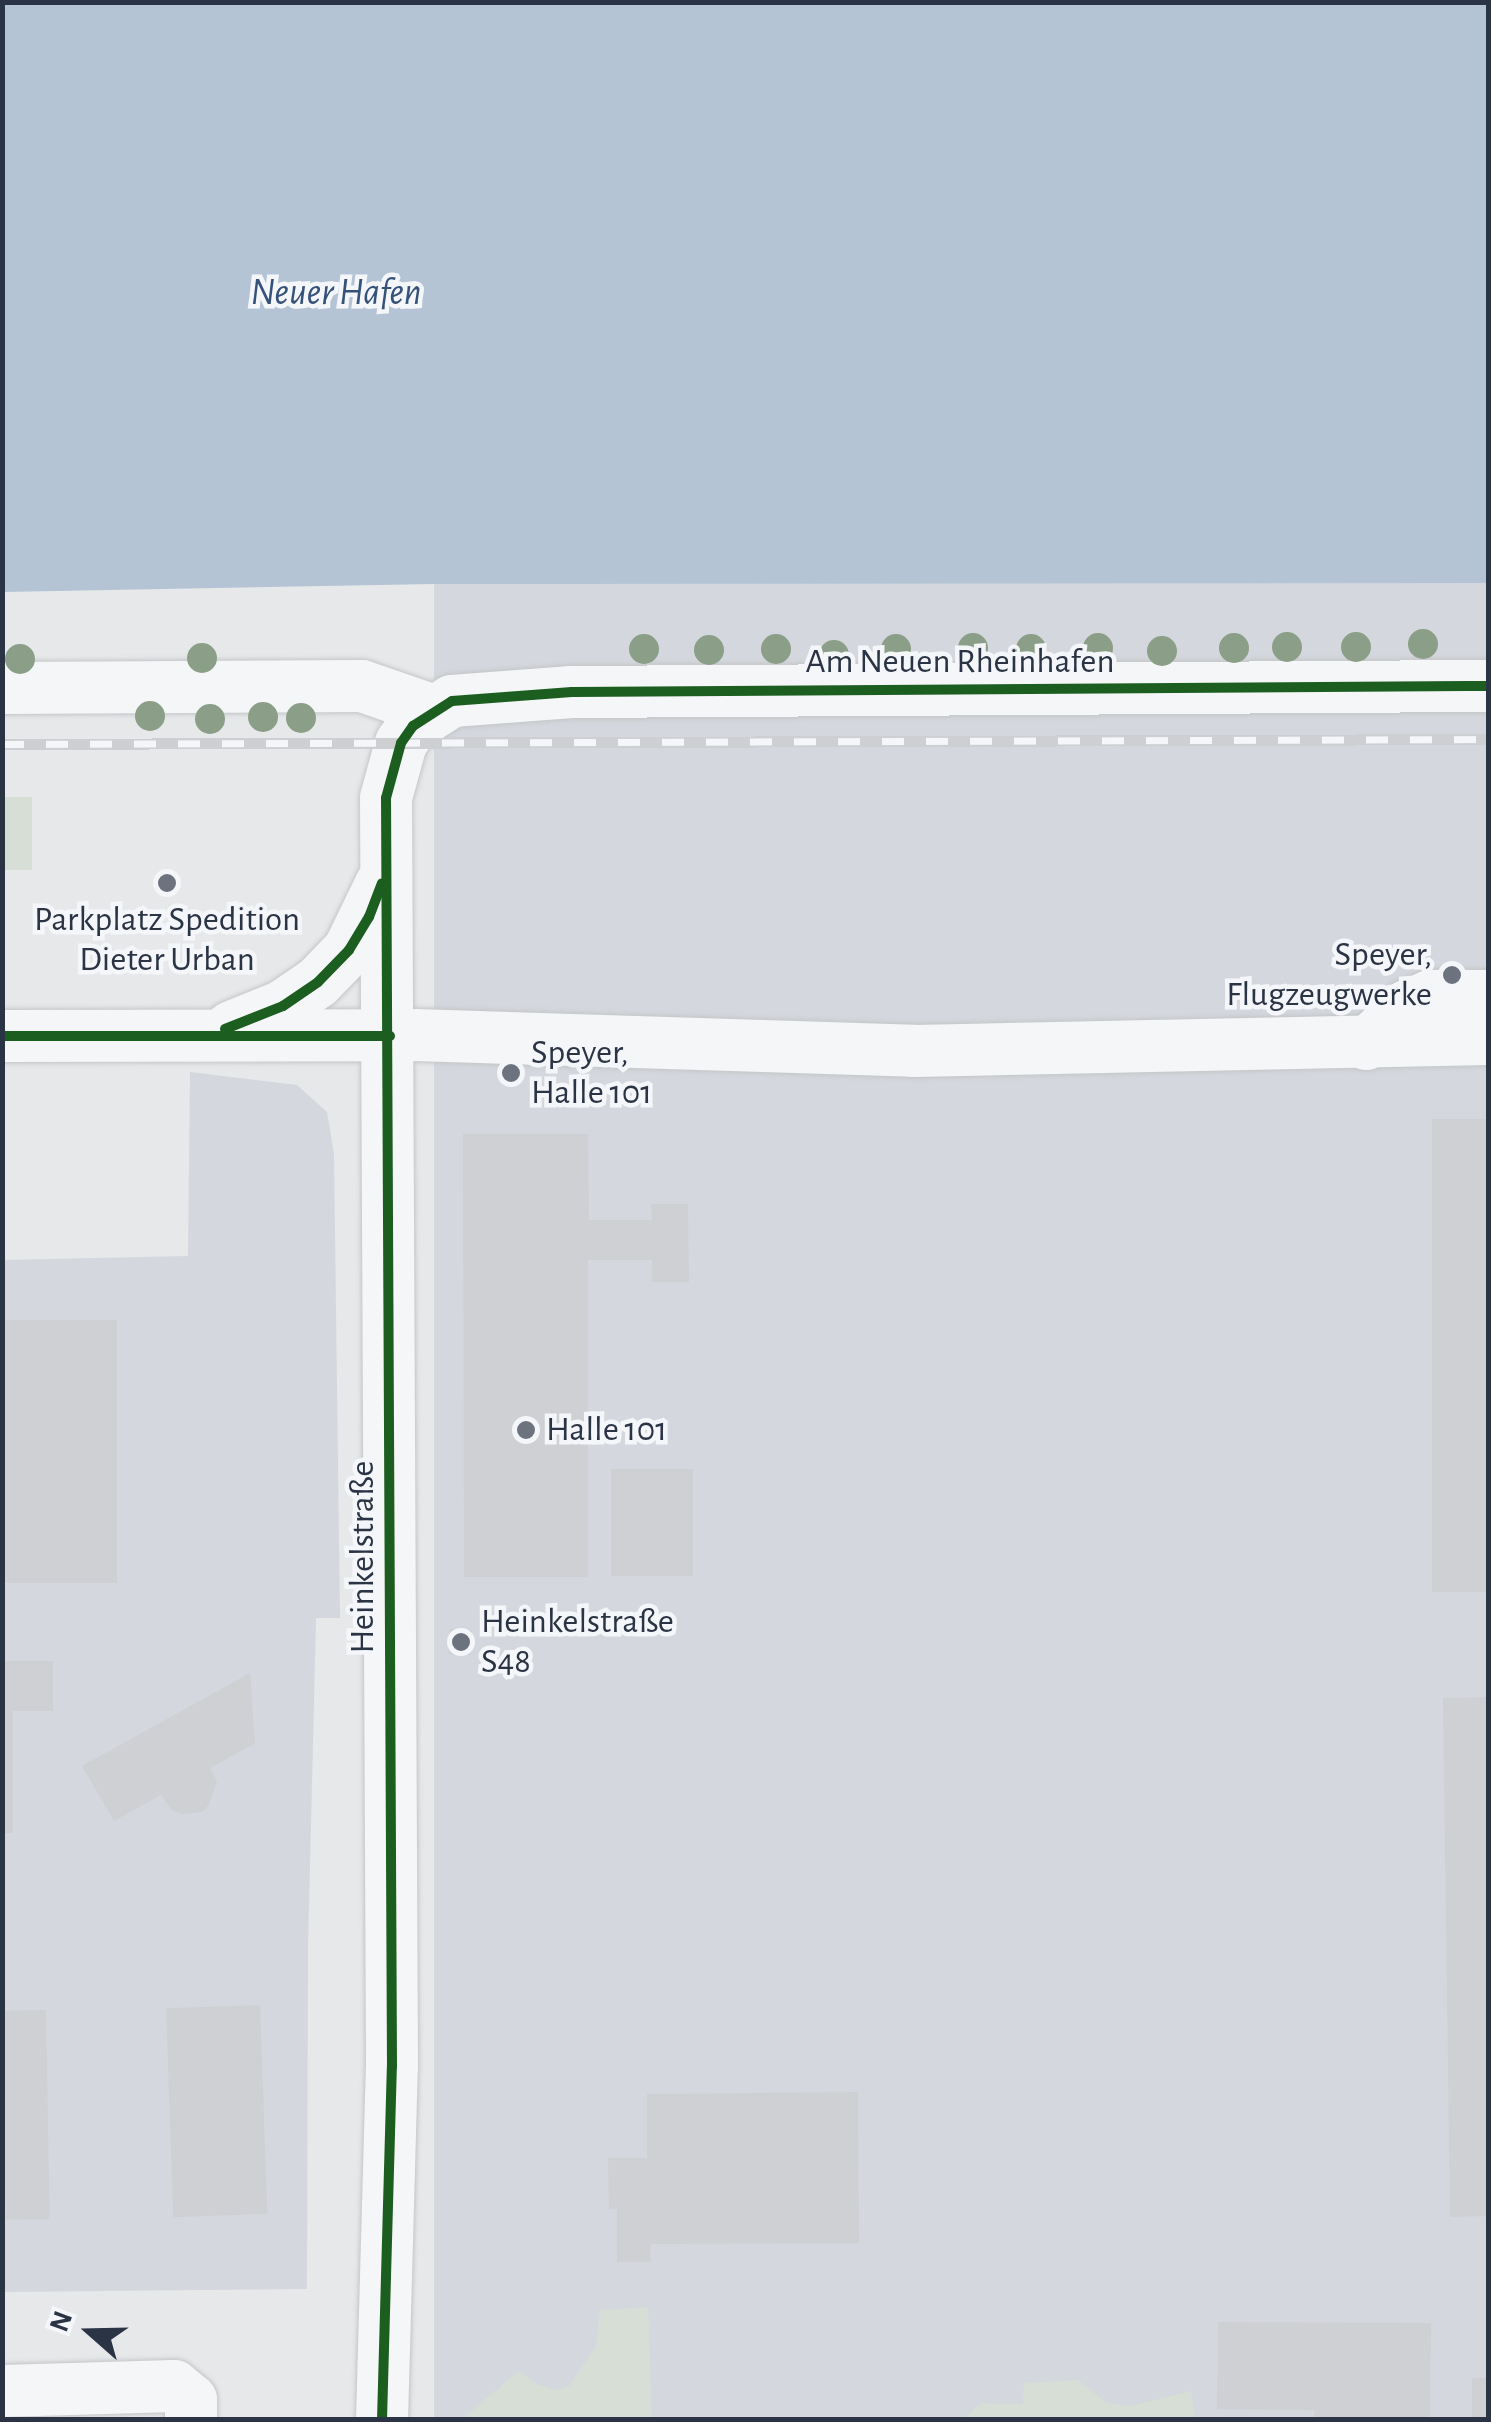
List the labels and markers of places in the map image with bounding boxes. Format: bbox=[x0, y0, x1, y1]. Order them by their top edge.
marker: Parkplatz Spedition Dieter Urban bbox=[156, 872, 178, 894]
place label: Parkplatz Spedition Dieter Urban bbox=[34, 899, 300, 981]
place label: Speyer, Flugzeugwerke bbox=[1226, 934, 1432, 1016]
marker: Speyer, Flugzeugwerke bbox=[1441, 964, 1463, 986]
place label: Speyer, Halle 101 bbox=[531, 1032, 652, 1114]
marker: Speyer, Halle 101 bbox=[500, 1062, 522, 1084]
place label: Halle 101 bbox=[546, 1409, 667, 1451]
marker: Halle 101 bbox=[515, 1419, 537, 1441]
place label: Heinkelstraße S48 bbox=[481, 1601, 674, 1683]
marker: Heinkelstraße S48 bbox=[450, 1631, 472, 1653]

